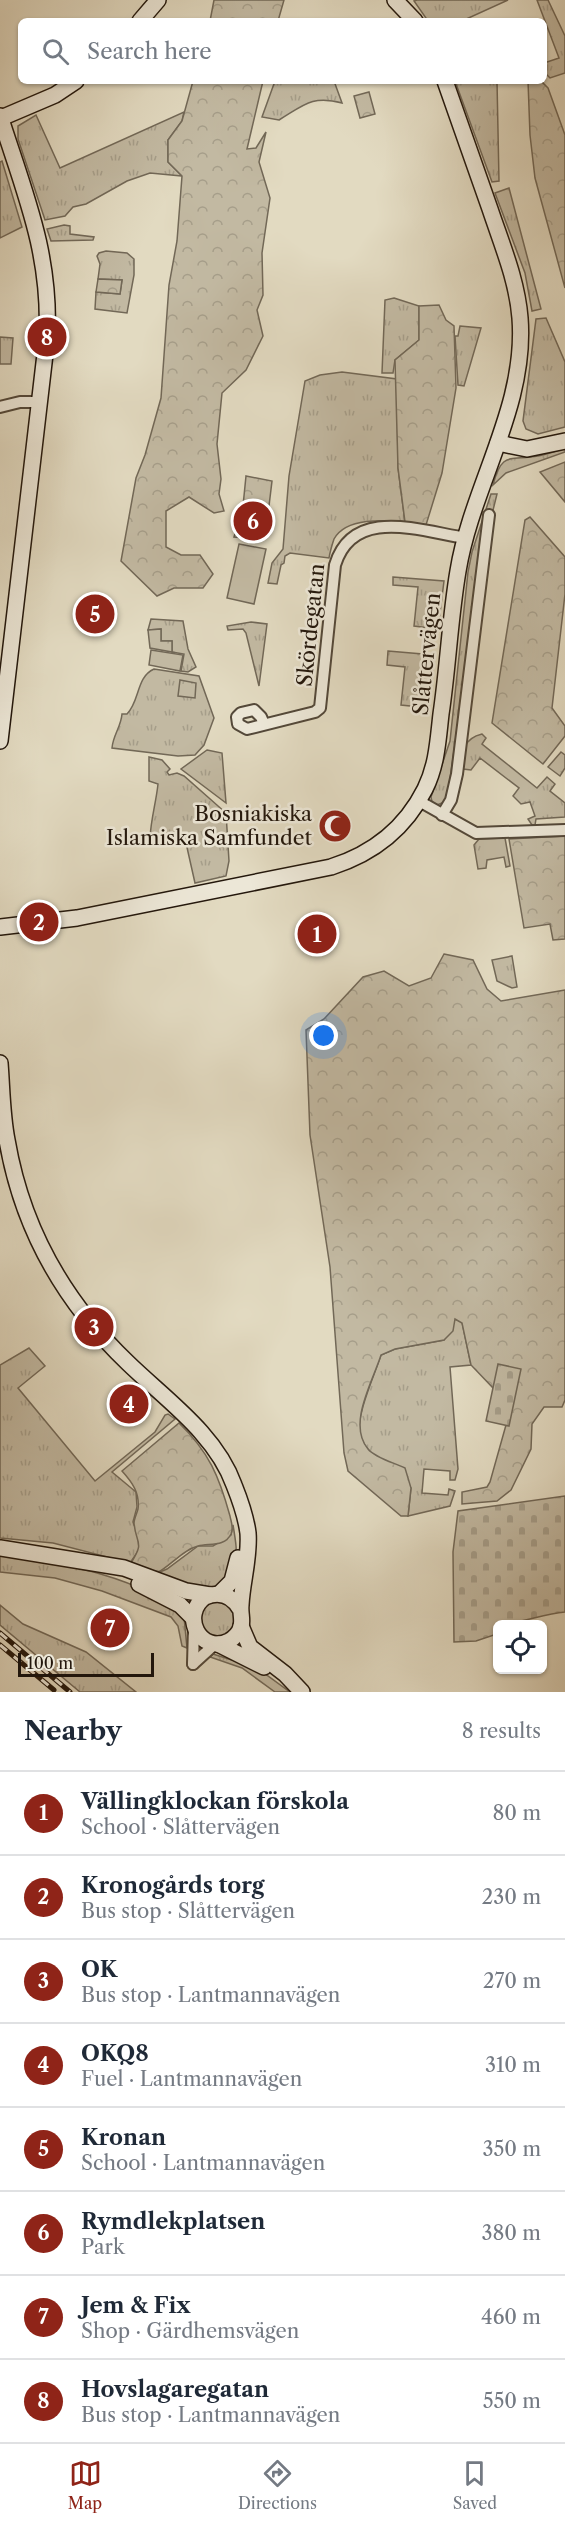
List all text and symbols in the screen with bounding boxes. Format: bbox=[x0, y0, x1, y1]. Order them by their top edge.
search box bbox=[18, 18, 547, 84]
icon: search bbox=[39, 35, 72, 68]
text: Search here bbox=[87, 38, 212, 65]
pin: 8 bbox=[28, 314, 66, 360]
pin: 6 bbox=[234, 498, 272, 544]
street label: Skördegatan bbox=[292, 562, 329, 688]
street label: Slåttervägen bbox=[408, 591, 445, 716]
pin: 5 bbox=[76, 592, 115, 636]
place label: Bosniakiska Islamiska Samfundet bbox=[106, 801, 313, 850]
mosque icon: Bosniakiska Islamiska Samfundet bbox=[317, 808, 353, 844]
pin: 2 bbox=[20, 900, 58, 944]
pin: 1 bbox=[298, 912, 336, 956]
your location bbox=[309, 1021, 338, 1050]
pin: 3 bbox=[74, 1304, 113, 1350]
pin: 4 bbox=[110, 1382, 148, 1426]
pin: 7 bbox=[90, 1606, 130, 1650]
map controls bbox=[493, 1620, 547, 1674]
button: locate bbox=[493, 1620, 547, 1674]
scale bar bbox=[18, 1650, 154, 1678]
text: 100 m bbox=[27, 1653, 73, 1673]
text: Nearby bbox=[24, 1715, 122, 1747]
text: 8 results bbox=[462, 1719, 541, 1743]
text: Vällingklockan förskola bbox=[81, 1788, 349, 1815]
text: 1 bbox=[39, 1801, 48, 1825]
text: 80 m bbox=[493, 1801, 541, 1825]
text: School · Slåttervägen bbox=[81, 1815, 280, 1839]
text: Kronogårds torg bbox=[81, 1872, 265, 1899]
text: 2 bbox=[38, 1885, 49, 1909]
text: 230 m bbox=[482, 1885, 541, 1909]
text: Bus stop · Slåttervägen bbox=[81, 1899, 295, 1923]
text: OK bbox=[81, 1956, 117, 1983]
text: 3 bbox=[38, 1969, 49, 1993]
text: 270 m bbox=[483, 1969, 541, 1993]
text: Bus stop · Lantmannavägen bbox=[81, 1983, 340, 2007]
text: OKQ8 bbox=[81, 2040, 149, 2067]
text: 4 bbox=[38, 2053, 49, 2077]
text: 310 m bbox=[485, 2053, 541, 2077]
text: Fuel · Lantmannavägen bbox=[81, 2067, 302, 2091]
text: Kronan bbox=[81, 2124, 166, 2151]
text: 5 bbox=[38, 2137, 49, 2161]
text: 350 m bbox=[483, 2137, 541, 2161]
text: School · Lantmannavägen bbox=[81, 2151, 325, 2175]
text: Rymdlekplatsen bbox=[81, 2208, 265, 2235]
text: 6 bbox=[38, 2221, 49, 2245]
text: 380 m bbox=[482, 2221, 541, 2245]
text: Park bbox=[81, 2235, 124, 2259]
text: Jem & Fix bbox=[81, 2292, 191, 2319]
text: 7 bbox=[38, 2305, 49, 2329]
text: 460 m bbox=[481, 2305, 541, 2329]
text: Shop · Gärdhemsvägen bbox=[81, 2319, 299, 2343]
text: Hovslagaregatan bbox=[81, 2376, 269, 2403]
text: 8 bbox=[37, 2389, 50, 2413]
text: 550 m bbox=[483, 2389, 541, 2413]
text: Bus stop · Lantmannavägen bbox=[81, 2403, 340, 2427]
tab: Map bbox=[68, 2457, 102, 2513]
tab: Directions bbox=[238, 2457, 317, 2513]
tab: Saved bbox=[453, 2457, 497, 2513]

